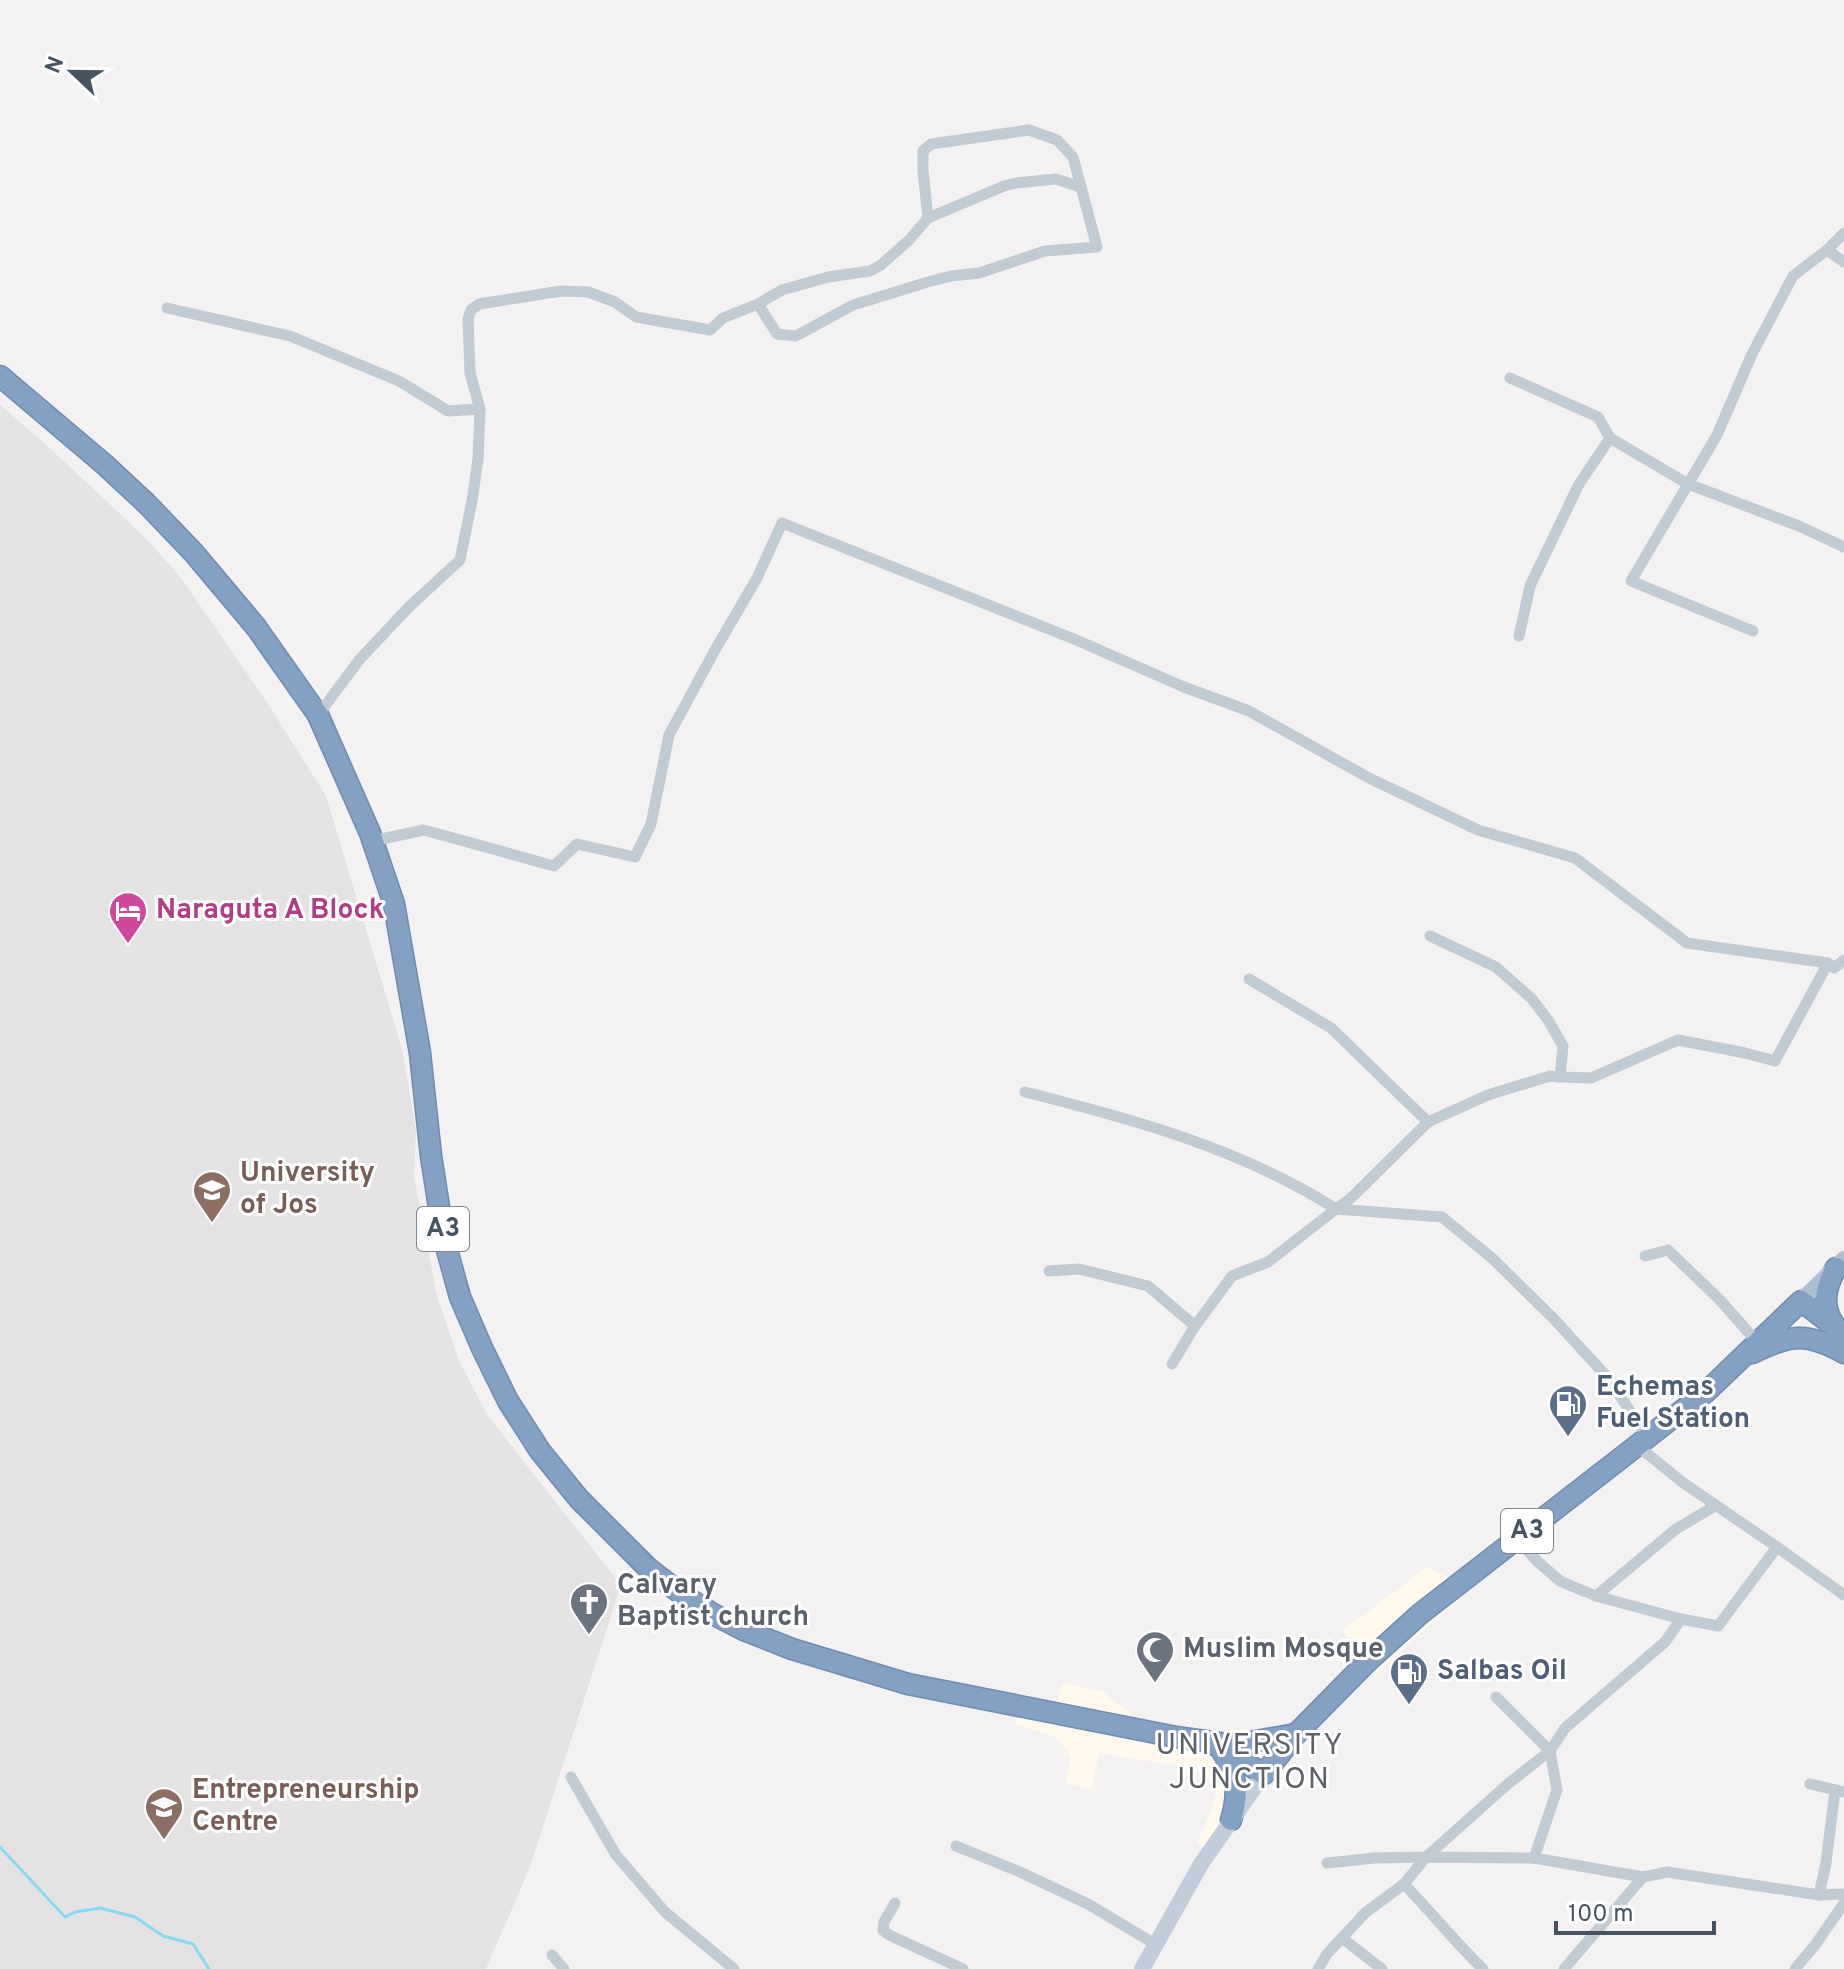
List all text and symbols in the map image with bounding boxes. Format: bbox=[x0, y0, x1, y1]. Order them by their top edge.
north arrow bbox=[32, 32, 112, 112]
text: N bbox=[40, 53, 71, 78]
hotel icon: Naraguta A Block bbox=[107, 890, 149, 945]
place label: Naraguta A Block bbox=[156, 893, 384, 929]
place label: University of Jos bbox=[240, 1156, 375, 1224]
school or university icon: University of Jos bbox=[191, 1169, 233, 1224]
road number: A3 bbox=[417, 1207, 469, 1251]
place label: Echemas Fuel Station bbox=[1596, 1370, 1750, 1438]
fuel station icon: Echemas Fuel Station bbox=[1547, 1383, 1589, 1438]
road number: A3 bbox=[1501, 1509, 1553, 1553]
place label: Calvary Baptist church bbox=[617, 1568, 809, 1636]
church icon: Calvary Baptist church bbox=[568, 1581, 610, 1636]
mosque icon: Muslim Mosque bbox=[1134, 1629, 1176, 1684]
place label: Muslim Mosque bbox=[1183, 1632, 1384, 1668]
fuel station icon: Salbas Oil bbox=[1388, 1651, 1430, 1706]
place label: Salbas Oil bbox=[1437, 1654, 1567, 1690]
district label: UNIVERSITY JUNCTION bbox=[1155, 1728, 1345, 1799]
place label: Entrepreneurship Centre bbox=[192, 1773, 419, 1841]
school or university icon: Entrepreneurship Centre bbox=[143, 1786, 185, 1841]
scale bar bbox=[1556, 1885, 1714, 1935]
text: 100 m bbox=[1568, 1900, 1634, 1930]

